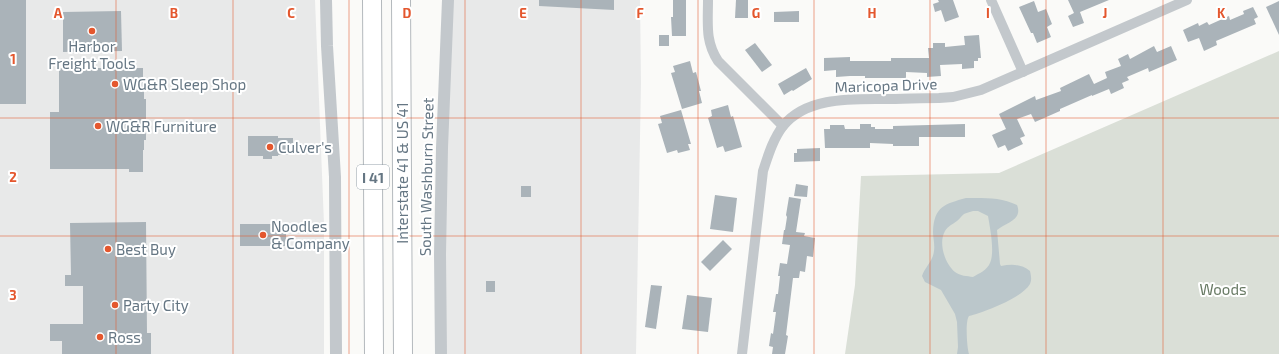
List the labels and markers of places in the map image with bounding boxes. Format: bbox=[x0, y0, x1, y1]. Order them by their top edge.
marker: Harbor Freight Tools bbox=[87, 26, 97, 36]
place label: Harbor Freight Tools bbox=[48, 37, 136, 72]
place label: WG&R Sleep Shop bbox=[123, 75, 246, 93]
marker: WG&R Sleep Shop bbox=[110, 79, 120, 89]
place label: WG&R Furniture bbox=[106, 117, 217, 135]
marker: WG&R Furniture bbox=[93, 121, 103, 131]
place label: Culver's bbox=[278, 138, 332, 156]
marker: Culver's bbox=[265, 142, 275, 152]
place label: Noodles & Company bbox=[271, 217, 350, 252]
marker: Noodles & Company bbox=[258, 230, 268, 240]
place label: Best Buy bbox=[116, 240, 176, 258]
marker: Best Buy bbox=[103, 244, 113, 254]
place label: Party City bbox=[123, 296, 189, 314]
marker: Party City bbox=[110, 300, 120, 310]
place label: Ross bbox=[108, 328, 141, 346]
marker: Ross bbox=[95, 332, 105, 342]

